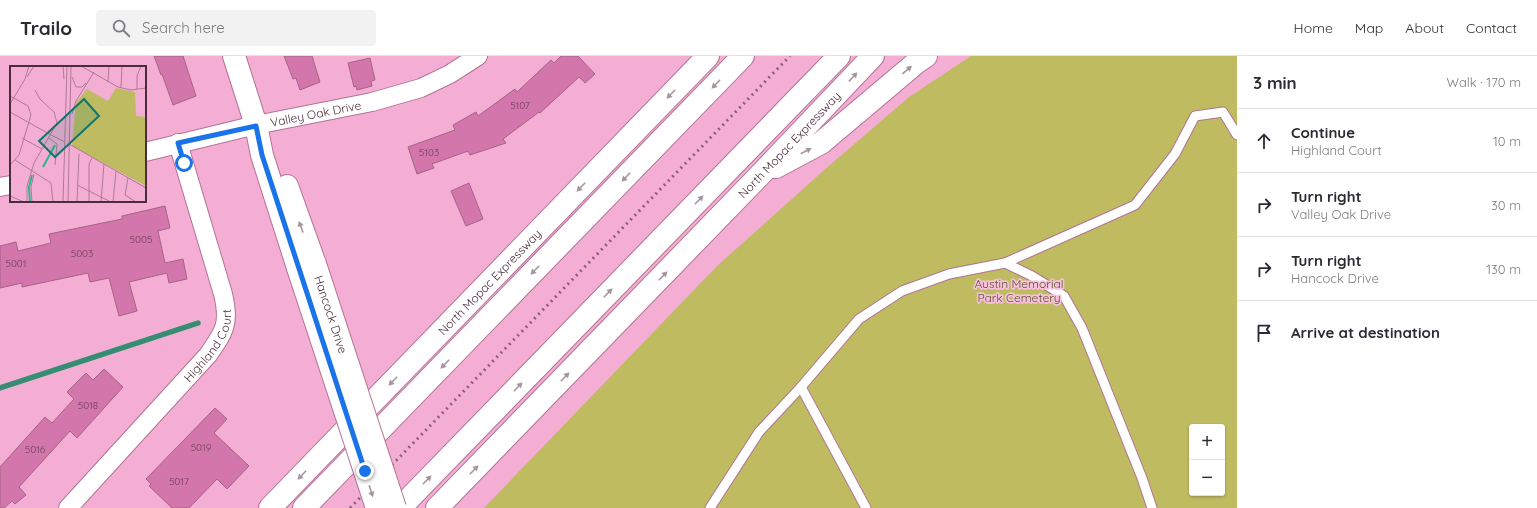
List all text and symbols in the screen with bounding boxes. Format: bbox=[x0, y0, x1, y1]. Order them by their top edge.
search box bbox=[96, 10, 376, 46]
text: Trailo bbox=[20, 16, 72, 40]
icon: search bbox=[110, 17, 132, 39]
text: Search here bbox=[142, 18, 225, 37]
text: Home bbox=[1294, 19, 1333, 37]
text: Map bbox=[1355, 19, 1383, 37]
text: About bbox=[1405, 19, 1444, 37]
text: Contact bbox=[1466, 19, 1517, 37]
inset map bbox=[10, 66, 146, 202]
one-way arrow bbox=[902, 66, 912, 75]
one-way arrow bbox=[848, 72, 858, 82]
text: 3 min bbox=[1253, 72, 1297, 93]
text: Walk · 170 m bbox=[1446, 74, 1521, 90]
one-way arrow bbox=[711, 79, 721, 89]
street label: North Mopac Expressway bbox=[735, 88, 843, 201]
one-way arrow bbox=[666, 89, 676, 99]
street label: Valley Oak Drive bbox=[269, 97, 363, 130]
house number: 5107 bbox=[510, 99, 530, 112]
text: Continue bbox=[1291, 123, 1355, 142]
icon: ahead bbox=[1253, 130, 1275, 152]
text: 10 m bbox=[1493, 133, 1521, 149]
text: Highland Court bbox=[1291, 142, 1382, 158]
house number: 5103 bbox=[419, 146, 439, 159]
one-way arrow bbox=[800, 148, 812, 155]
route start bbox=[175, 154, 193, 172]
one-way arrow bbox=[621, 172, 631, 182]
one-way arrow bbox=[576, 182, 585, 192]
text: Turn right bbox=[1291, 187, 1362, 206]
icon: right bbox=[1253, 194, 1275, 216]
one-way arrow bbox=[694, 195, 704, 205]
text: 30 m bbox=[1491, 197, 1521, 213]
text: Valley Oak Drive bbox=[1291, 206, 1391, 222]
one-way arrow bbox=[298, 220, 304, 232]
street label: North Mopac Expressway bbox=[435, 226, 544, 338]
house number: 5005 bbox=[130, 233, 152, 246]
house number: 5003 bbox=[71, 247, 93, 260]
text: Turn right bbox=[1291, 251, 1362, 270]
house number: 5001 bbox=[5, 257, 27, 270]
icon: right bbox=[1253, 258, 1275, 280]
text: 130 m bbox=[1486, 261, 1521, 277]
one-way arrow bbox=[531, 266, 540, 275]
text: Hancock Drive bbox=[1291, 270, 1379, 286]
one-way arrow bbox=[658, 271, 668, 281]
street label: Hancock Drive bbox=[312, 273, 351, 355]
park label: Austin Memorial Park Cemetery bbox=[974, 276, 1064, 305]
one-way arrow bbox=[604, 288, 613, 298]
street label: Highland Court bbox=[180, 309, 234, 385]
icon: arrive bbox=[1253, 322, 1275, 344]
text: Arrive at destination bbox=[1291, 323, 1440, 342]
one-way arrow bbox=[440, 359, 449, 369]
one-way arrow bbox=[560, 372, 570, 382]
one-way arrow bbox=[388, 376, 398, 386]
one-way arrow bbox=[513, 382, 523, 392]
house number: 5018 bbox=[78, 399, 98, 412]
map controls bbox=[1189, 424, 1225, 496]
button: + bbox=[1189, 424, 1225, 460]
house number: 5019 bbox=[191, 441, 212, 454]
house number: 5016 bbox=[25, 443, 46, 456]
button: − bbox=[1189, 460, 1225, 496]
route end bbox=[356, 462, 374, 480]
one-way arrow bbox=[469, 465, 479, 475]
one-way arrow bbox=[297, 470, 307, 480]
house number: 5017 bbox=[169, 475, 189, 488]
one-way arrow bbox=[423, 475, 432, 485]
one-way arrow bbox=[369, 485, 375, 497]

